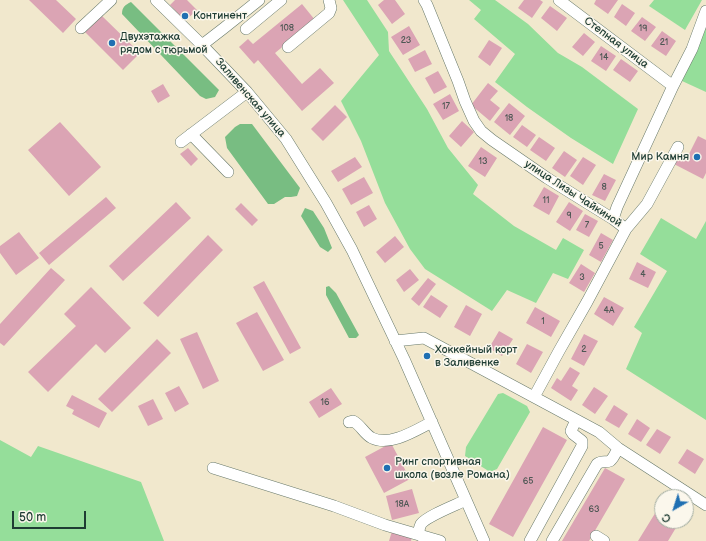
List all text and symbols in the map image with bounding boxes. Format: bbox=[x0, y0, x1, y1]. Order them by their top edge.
place label: Континент bbox=[193, 9, 247, 23]
marker: Континент bbox=[180, 11, 190, 21]
street label: Степная улица bbox=[581, 14, 651, 72]
house number: 108 bbox=[280, 24, 294, 34]
house number: 19 bbox=[639, 24, 647, 34]
place label: Двухэтажка рядом с тюрьмой bbox=[120, 30, 208, 56]
house number: 23 bbox=[401, 36, 411, 46]
marker: Двухэтажка рядом с тюрьмой bbox=[107, 38, 117, 48]
house number: 21 bbox=[660, 38, 668, 48]
house number: 14 bbox=[600, 53, 608, 63]
street label: Заливенская улица bbox=[212, 56, 288, 140]
house number: 17 bbox=[442, 102, 450, 112]
house number: 18 bbox=[505, 114, 513, 124]
place label: Мир Камня bbox=[631, 150, 689, 164]
marker: Мир Камня bbox=[692, 152, 702, 162]
house number: 13 bbox=[478, 157, 488, 167]
street label: улица Лизы Чайкиной bbox=[522, 158, 624, 230]
house number: 8 bbox=[601, 183, 607, 193]
house number: 11 bbox=[543, 196, 549, 206]
house number: 9 bbox=[566, 211, 572, 221]
house number: 7 bbox=[585, 221, 589, 231]
house number: 5 bbox=[598, 242, 604, 252]
house number: 4 bbox=[640, 270, 646, 280]
house number: 3 bbox=[579, 273, 585, 283]
house number: 4А bbox=[604, 306, 614, 316]
house number: 1 bbox=[541, 317, 545, 327]
place label: Хоккейный корт в Заливенке bbox=[435, 343, 517, 369]
house number: 2 bbox=[581, 345, 587, 355]
marker: Хоккейный корт в Заливенке bbox=[422, 351, 432, 361]
house number: 16 bbox=[321, 398, 329, 408]
place label: Ринг спортивная школа (возле Романа) bbox=[395, 455, 510, 481]
marker: Ринг спортивная школа (возле Романа) bbox=[382, 463, 392, 473]
house number: 65 bbox=[523, 477, 533, 487]
north arrow bbox=[654, 489, 694, 529]
house number: 18А bbox=[395, 500, 409, 510]
scale bar bbox=[14, 503, 88, 529]
house number: 63 bbox=[588, 505, 600, 515]
text: 50 m bbox=[19, 510, 46, 525]
text: С bbox=[660, 510, 674, 525]

